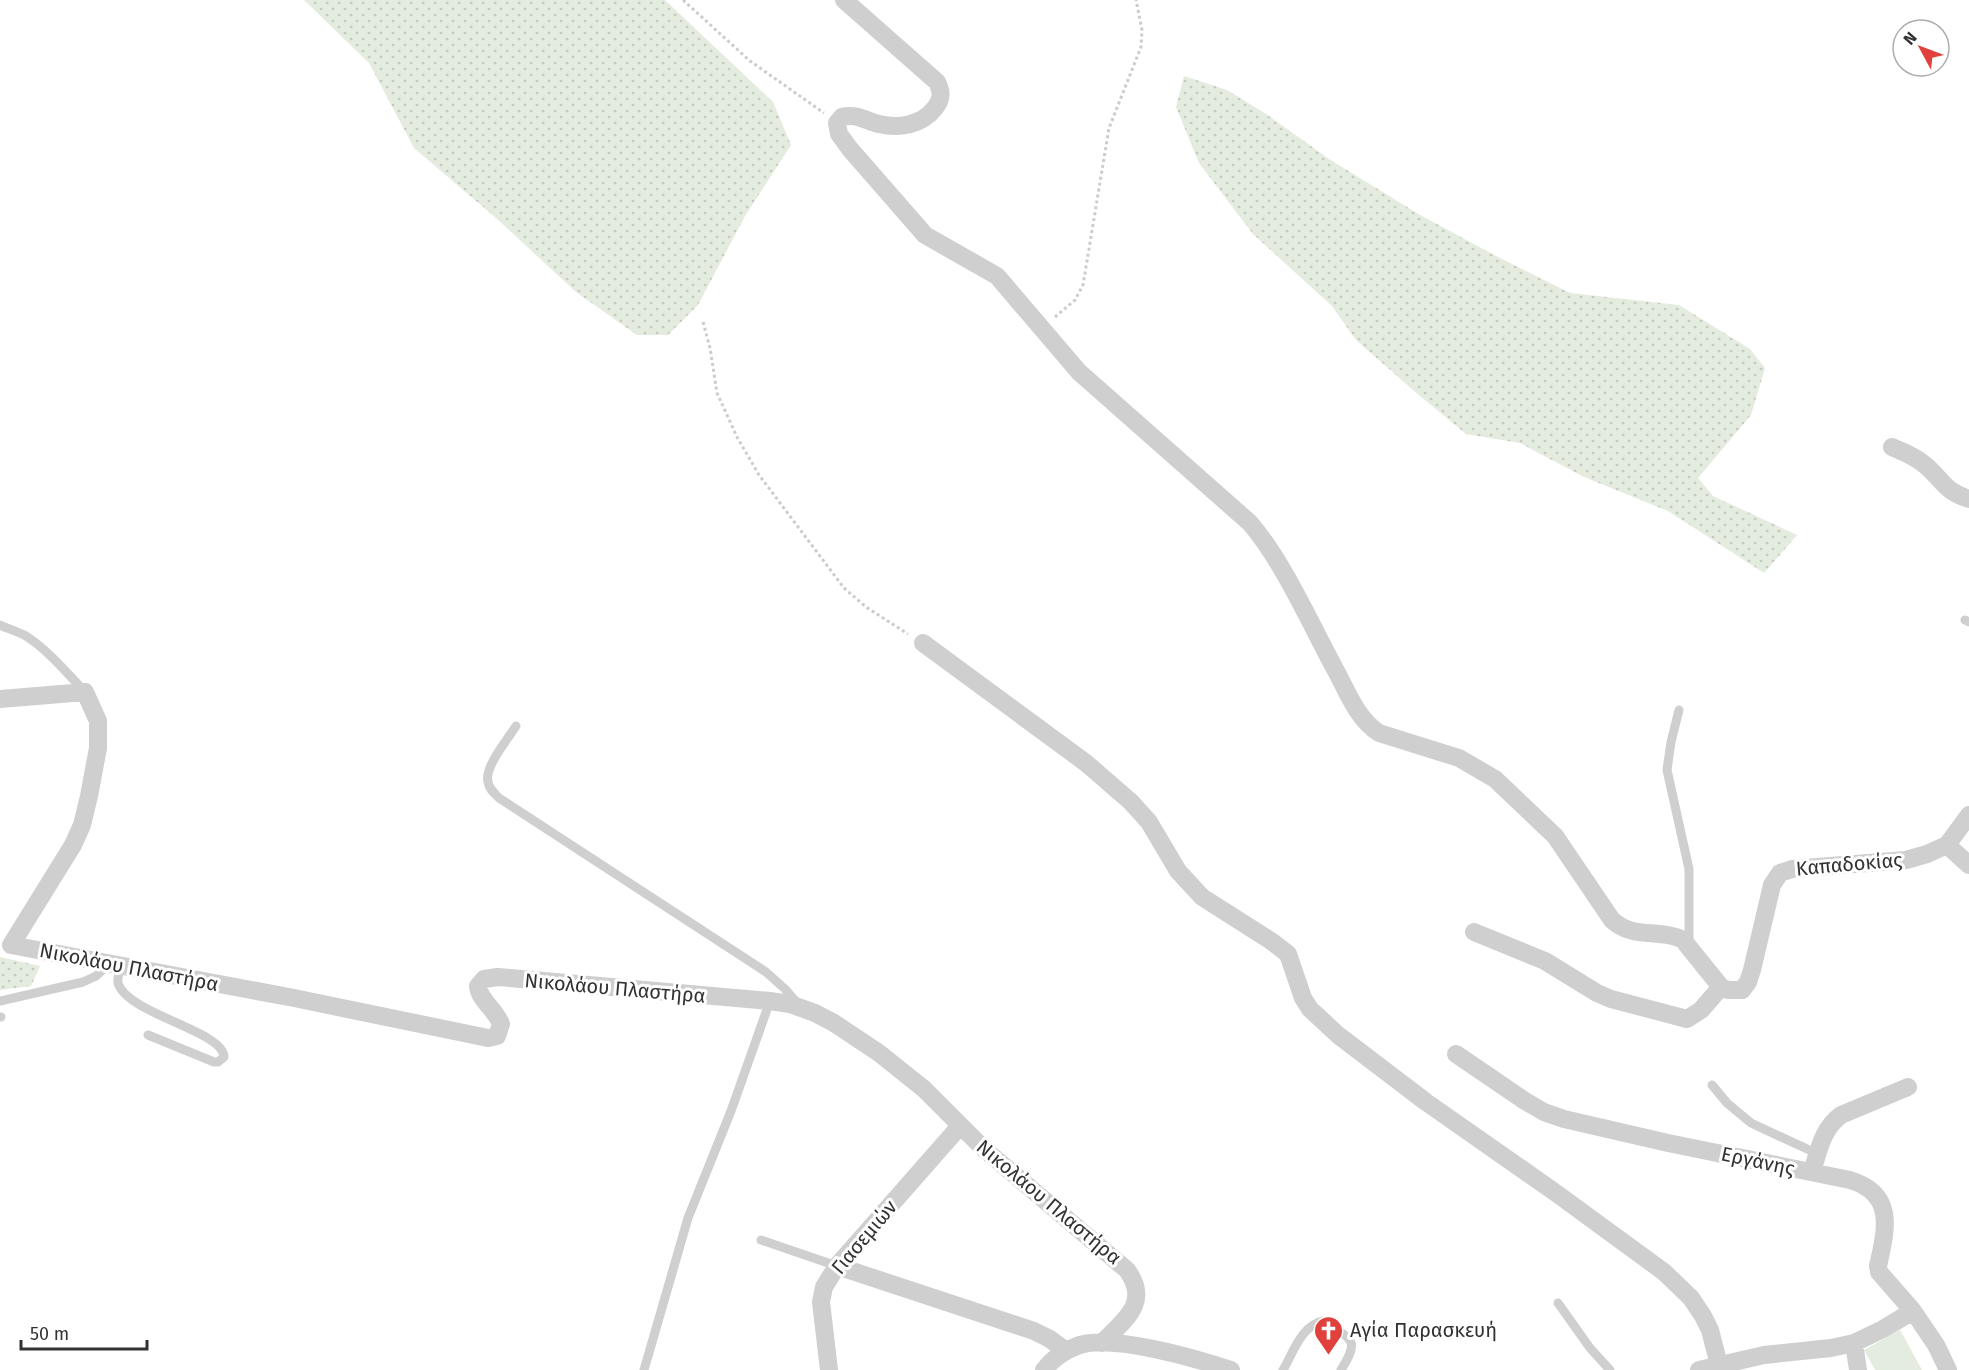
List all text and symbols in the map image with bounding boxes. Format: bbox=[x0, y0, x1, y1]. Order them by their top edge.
north arrow bbox=[1891, 18, 1951, 78]
text: N bbox=[1899, 28, 1921, 49]
street label: Καπαδοκίας bbox=[1795, 847, 1903, 881]
street label: Νικολάου Πλαστήρα bbox=[38, 938, 220, 996]
street label: Νικολάου Πλαστήρα bbox=[523, 968, 707, 1008]
street label: Νικολάου Πλαστήρα bbox=[972, 1134, 1126, 1270]
street label: Εργάνης bbox=[1719, 1142, 1797, 1180]
street label: Γιασεμιών bbox=[826, 1195, 902, 1279]
scale bar bbox=[21, 1313, 147, 1351]
church icon: Αγία Παρασκευή bbox=[1313, 1314, 1345, 1356]
place label: Αγία Παρασκευή bbox=[1350, 1318, 1497, 1342]
text: 50 m bbox=[30, 1323, 69, 1345]

